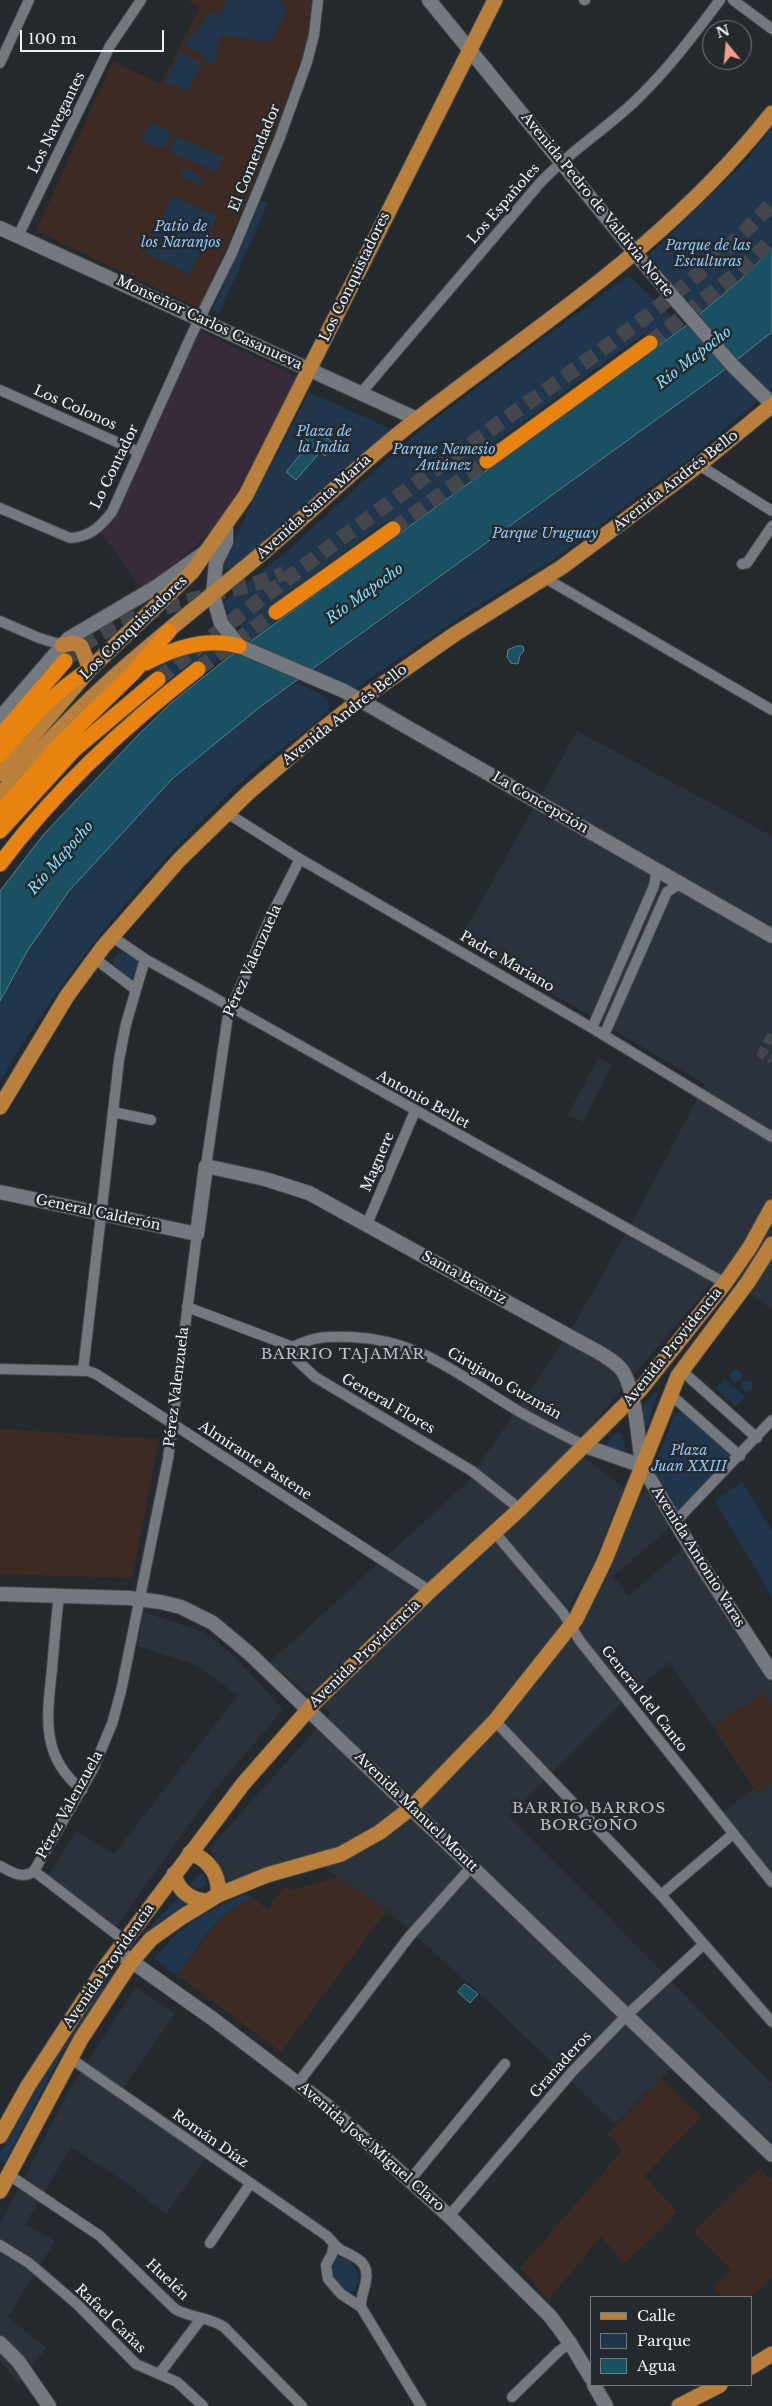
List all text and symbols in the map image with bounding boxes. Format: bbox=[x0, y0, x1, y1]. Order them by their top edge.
scale bar bbox=[22, 20, 166, 52]
north arrow bbox=[702, 20, 752, 70]
text: N bbox=[714, 21, 732, 42]
text: 100 m bbox=[28, 29, 77, 48]
street label: Los Navegantes bbox=[25, 69, 89, 177]
street label: El Comendador bbox=[226, 102, 284, 214]
street label: Avenida Pedro de Valdivia Norte bbox=[517, 109, 677, 301]
street label: Los Españoles bbox=[464, 160, 544, 248]
street label: Los Conquistadores bbox=[316, 210, 394, 344]
park label: Patio de los Naranjos bbox=[141, 219, 221, 252]
park label: Parque de las Esculturas bbox=[665, 238, 751, 270]
street label: Monseñor Carlos Casanueva bbox=[113, 272, 305, 374]
water label: Río Mapocho bbox=[653, 323, 735, 393]
street label: Los Colonos bbox=[31, 382, 119, 434]
street label: Lo Contador bbox=[87, 422, 143, 512]
park label: Plaza de la India bbox=[296, 424, 352, 457]
street label: Avenida Andrés Bello bbox=[610, 427, 742, 535]
park label: Parque Nemesio Antúnez bbox=[393, 442, 495, 474]
street label: Avenida Santa María bbox=[254, 451, 374, 563]
park label: Parque Uruguay bbox=[492, 526, 598, 542]
water label: Río Mapocho bbox=[323, 560, 407, 628]
street label: Los Conquistadores bbox=[77, 573, 191, 683]
street label: Avenida Andrés Bello bbox=[279, 661, 411, 769]
street label: La Concepción bbox=[489, 769, 591, 837]
water label: Río Mapocho bbox=[24, 818, 98, 898]
street label: Pérez Valenzuela bbox=[221, 902, 285, 1020]
street label: Padre Mariano bbox=[457, 928, 557, 996]
street label: Antonio Bellet bbox=[374, 1068, 472, 1132]
street label: Magnere bbox=[358, 1129, 398, 1195]
street label: General Calderón bbox=[34, 1192, 162, 1234]
street label: Santa Beatriz bbox=[419, 1248, 509, 1308]
street label: Avenida Providencia bbox=[620, 1284, 726, 1410]
street label: Pérez Valenzuela bbox=[161, 1326, 193, 1448]
street label: Cirujano Guzmán bbox=[444, 1345, 564, 1423]
district label: BARRIO TAJAMAR bbox=[259, 1346, 427, 1364]
street label: General Flores bbox=[338, 1371, 438, 1437]
street label: Almirante Pastene bbox=[195, 1418, 315, 1504]
park label: Plaza Juan XXIII bbox=[651, 1443, 727, 1475]
street label: Avenida Antonio Varas bbox=[648, 1484, 748, 1630]
street label: Avenida Providencia bbox=[306, 1597, 424, 1711]
street label: General del Canto bbox=[597, 1643, 691, 1755]
street label: Pérez Valenzuela bbox=[33, 1748, 107, 1862]
street label: Avenida Manuel Montt bbox=[351, 1749, 481, 1875]
district label: BARRIO BARROS BORGOÑO bbox=[510, 1800, 668, 1835]
street label: Avenida Providencia bbox=[60, 1901, 158, 2031]
street label: Granaderos bbox=[527, 2028, 595, 2102]
street label: Avenida José Miguel Claro bbox=[294, 2079, 448, 2215]
street label: Román Díaz bbox=[169, 2107, 251, 2171]
street label: Huelén bbox=[142, 2256, 192, 2304]
street label: Rafael Cañas bbox=[71, 2281, 149, 2357]
legend bbox=[590, 2296, 752, 2386]
text: Calle bbox=[637, 2306, 676, 2325]
text: Parque bbox=[637, 2331, 691, 2350]
text: Agua bbox=[637, 2356, 676, 2375]

